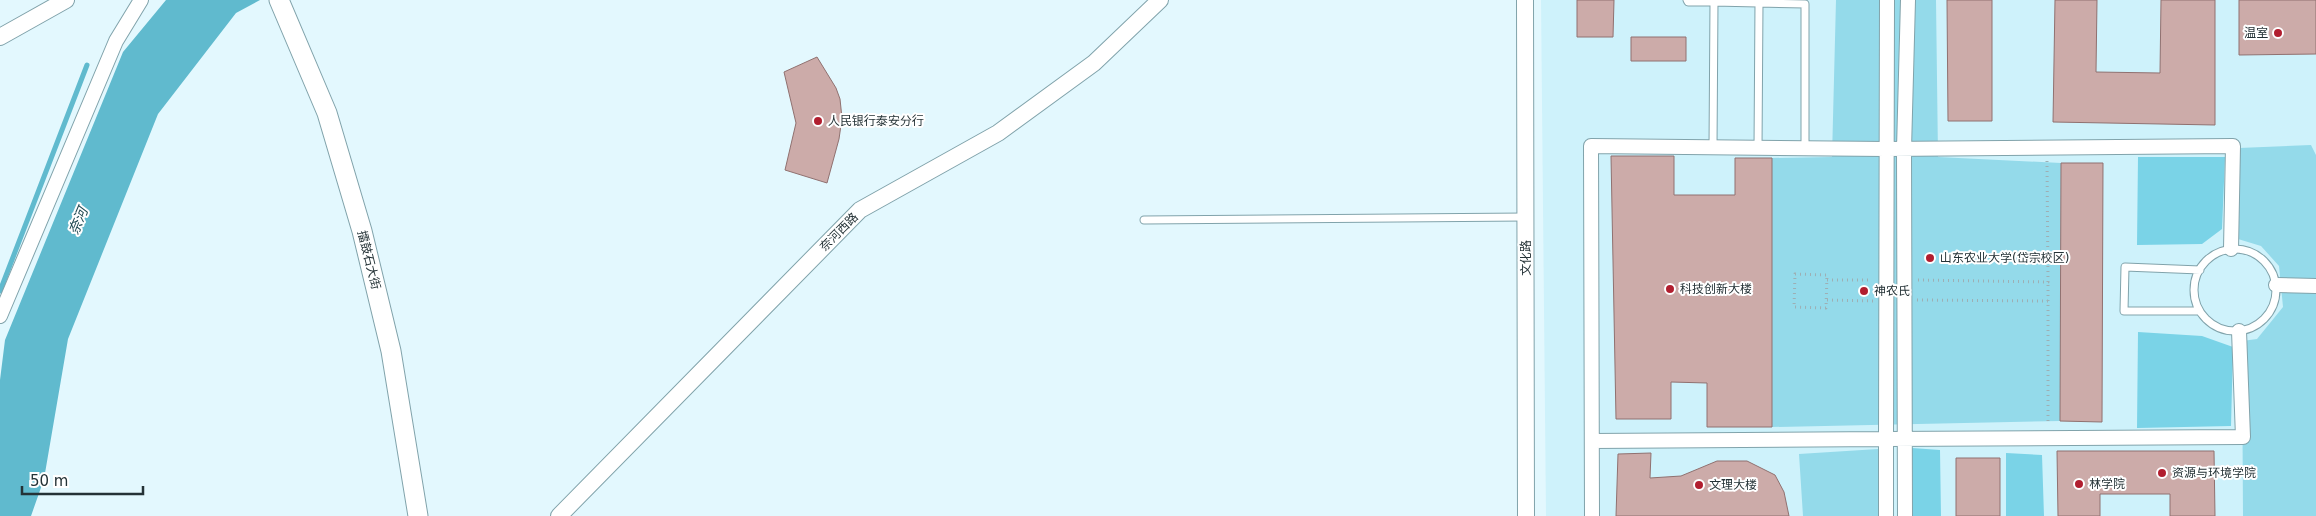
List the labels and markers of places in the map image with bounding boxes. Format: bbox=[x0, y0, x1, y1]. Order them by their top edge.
place label: 温室 bbox=[2244, 26, 2268, 40]
marker: 温室 bbox=[2272, 27, 2284, 39]
place label: 人民银行泰安分行 bbox=[828, 114, 924, 128]
marker: 人民银行泰安分行 bbox=[812, 115, 824, 127]
place label: 山东农业大学(岱宗校区) bbox=[1940, 251, 2069, 265]
marker: 山东农业大学(岱宗校区) bbox=[1924, 252, 1936, 264]
place label: 科技创新大楼 bbox=[1680, 282, 1752, 296]
marker: 科技创新大楼 bbox=[1664, 283, 1676, 295]
place label: 神农氏 bbox=[1874, 284, 1910, 298]
marker: 神农氏 bbox=[1858, 285, 1870, 297]
place label: 资源与环境学院 bbox=[2172, 466, 2256, 480]
marker: 资源与环境学院 bbox=[2156, 467, 2168, 479]
place label: 林学院 bbox=[2089, 477, 2125, 491]
place label: 文理大楼 bbox=[1709, 478, 1757, 492]
marker: 林学院 bbox=[2073, 478, 2085, 490]
marker: 文理大楼 bbox=[1693, 479, 1705, 491]

